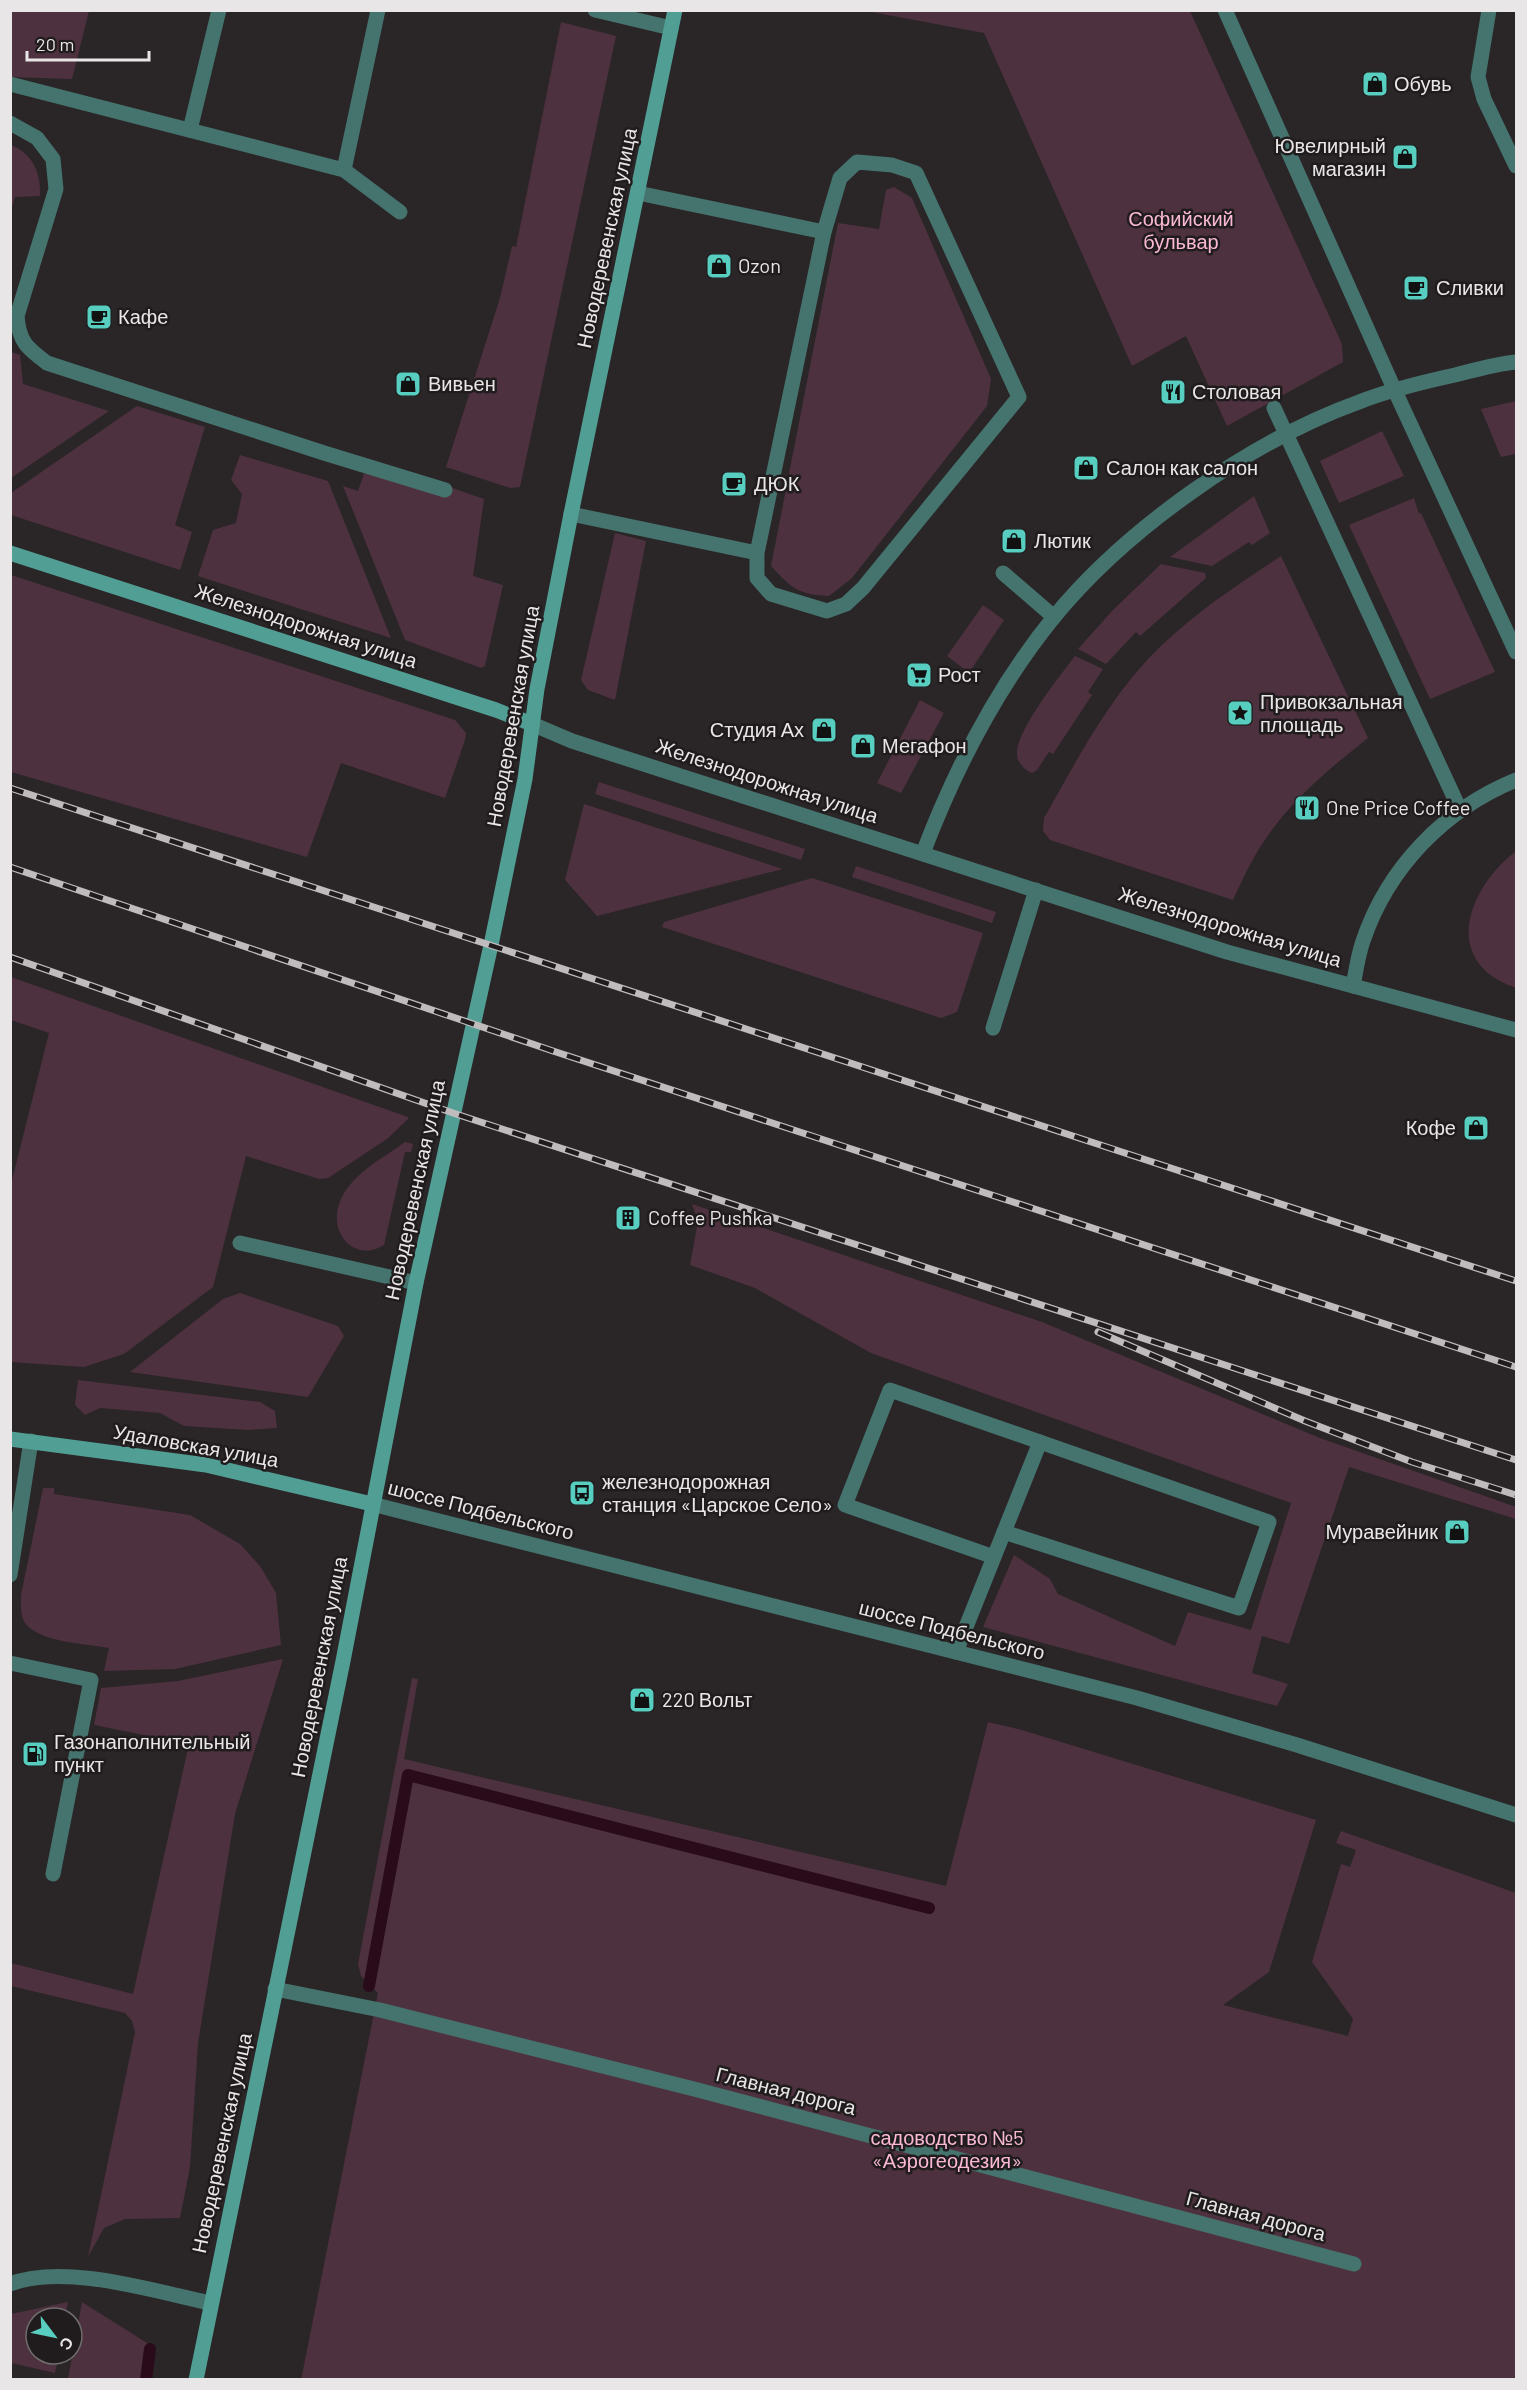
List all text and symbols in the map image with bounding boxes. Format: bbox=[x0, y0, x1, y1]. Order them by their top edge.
scale bar bbox=[27, 24, 148, 62]
text: 20 m bbox=[36, 33, 74, 55]
shop icon: Обувь bbox=[1360, 69, 1390, 99]
place label: Обувь bbox=[1394, 71, 1452, 95]
street label: Новодеревенская улица bbox=[571, 125, 641, 350]
place label: Ювелирный магазин bbox=[1274, 133, 1386, 180]
shop icon: Ювелирный магазин bbox=[1390, 142, 1420, 172]
park label: Софийский бульвар bbox=[1128, 206, 1234, 253]
shop icon: Ozon bbox=[704, 251, 734, 281]
place label: Ozon bbox=[738, 253, 781, 277]
cafe icon: Сливки bbox=[1401, 273, 1431, 303]
place label: Сливки bbox=[1436, 275, 1504, 299]
cafe icon: Кафе bbox=[84, 302, 114, 332]
place label: Кафе bbox=[118, 304, 168, 328]
shop icon: Вивьен bbox=[393, 369, 423, 399]
place label: Вивьен bbox=[428, 371, 496, 395]
restaurant icon: Столовая bbox=[1158, 377, 1188, 407]
place label: Столовая bbox=[1192, 379, 1281, 403]
shop icon: Салон как салон bbox=[1071, 453, 1101, 483]
place label: Салон как салон bbox=[1106, 455, 1258, 479]
cafe icon: ДЮК bbox=[719, 469, 749, 499]
place label: ДЮК bbox=[754, 471, 800, 495]
shop icon: Лютик bbox=[999, 526, 1029, 556]
place label: Лютик bbox=[1034, 528, 1091, 552]
street label: Железнодорожная улица bbox=[192, 578, 421, 673]
street label: Новодеревенская улица bbox=[481, 602, 543, 828]
supermarket icon: Рост bbox=[904, 660, 934, 690]
place label: Рост bbox=[938, 662, 981, 686]
place label: Привокзальная площадь bbox=[1260, 689, 1403, 736]
place icon: Привокзальная площадь bbox=[1225, 698, 1255, 728]
shop icon: Студия Ах bbox=[809, 715, 839, 745]
place label: Студия Ах bbox=[710, 717, 804, 741]
shop icon: Мегафон bbox=[848, 731, 878, 761]
street label: Железнодорожная улица bbox=[653, 733, 882, 828]
place label: Мегафон bbox=[882, 733, 967, 757]
restaurant icon: One Price Coffee bbox=[1292, 793, 1322, 823]
place label: One Price Coffee bbox=[1326, 795, 1470, 819]
street label: Железнодорожная улица bbox=[1116, 881, 1346, 972]
street label: Новодеревенская улица bbox=[379, 1077, 449, 1302]
shop icon: Кофе bbox=[1461, 1113, 1491, 1143]
place label: Кофе bbox=[1406, 1115, 1456, 1139]
building icon: Coffee Pushka bbox=[613, 1203, 643, 1233]
place label: Coffee Pushka bbox=[648, 1205, 773, 1229]
street label: Удаловская улица bbox=[112, 1419, 282, 1472]
place label: железнодорожная станция «Царское Село» bbox=[602, 1469, 833, 1516]
street label: шоссе Подбельского bbox=[386, 1474, 577, 1544]
bus stop icon: железнодорожная станция «Царское Село» bbox=[567, 1478, 597, 1508]
shop icon: Муравейник bbox=[1442, 1517, 1472, 1547]
place label: Муравейник bbox=[1325, 1519, 1438, 1543]
street label: Новодеревенская улица bbox=[285, 1554, 351, 1779]
street label: шоссе Подбельского bbox=[857, 1594, 1048, 1664]
shop icon: 220 Вольт bbox=[627, 1685, 657, 1715]
place label: 220 Вольт bbox=[662, 1687, 752, 1711]
place label: Газонаполнительный пункт bbox=[54, 1729, 250, 1776]
fuel station icon: Газонаполнительный пункт bbox=[20, 1739, 50, 1769]
street label: Новодеревенская улица bbox=[186, 2030, 256, 2255]
street label: Главная дорога bbox=[714, 2061, 859, 2119]
park label: садоводство №5 «Аэрогеодезия» bbox=[870, 2125, 1024, 2172]
street label: Главная дорога bbox=[1184, 2185, 1329, 2245]
north arrow bbox=[24, 2306, 84, 2366]
text: С bbox=[56, 2334, 78, 2355]

